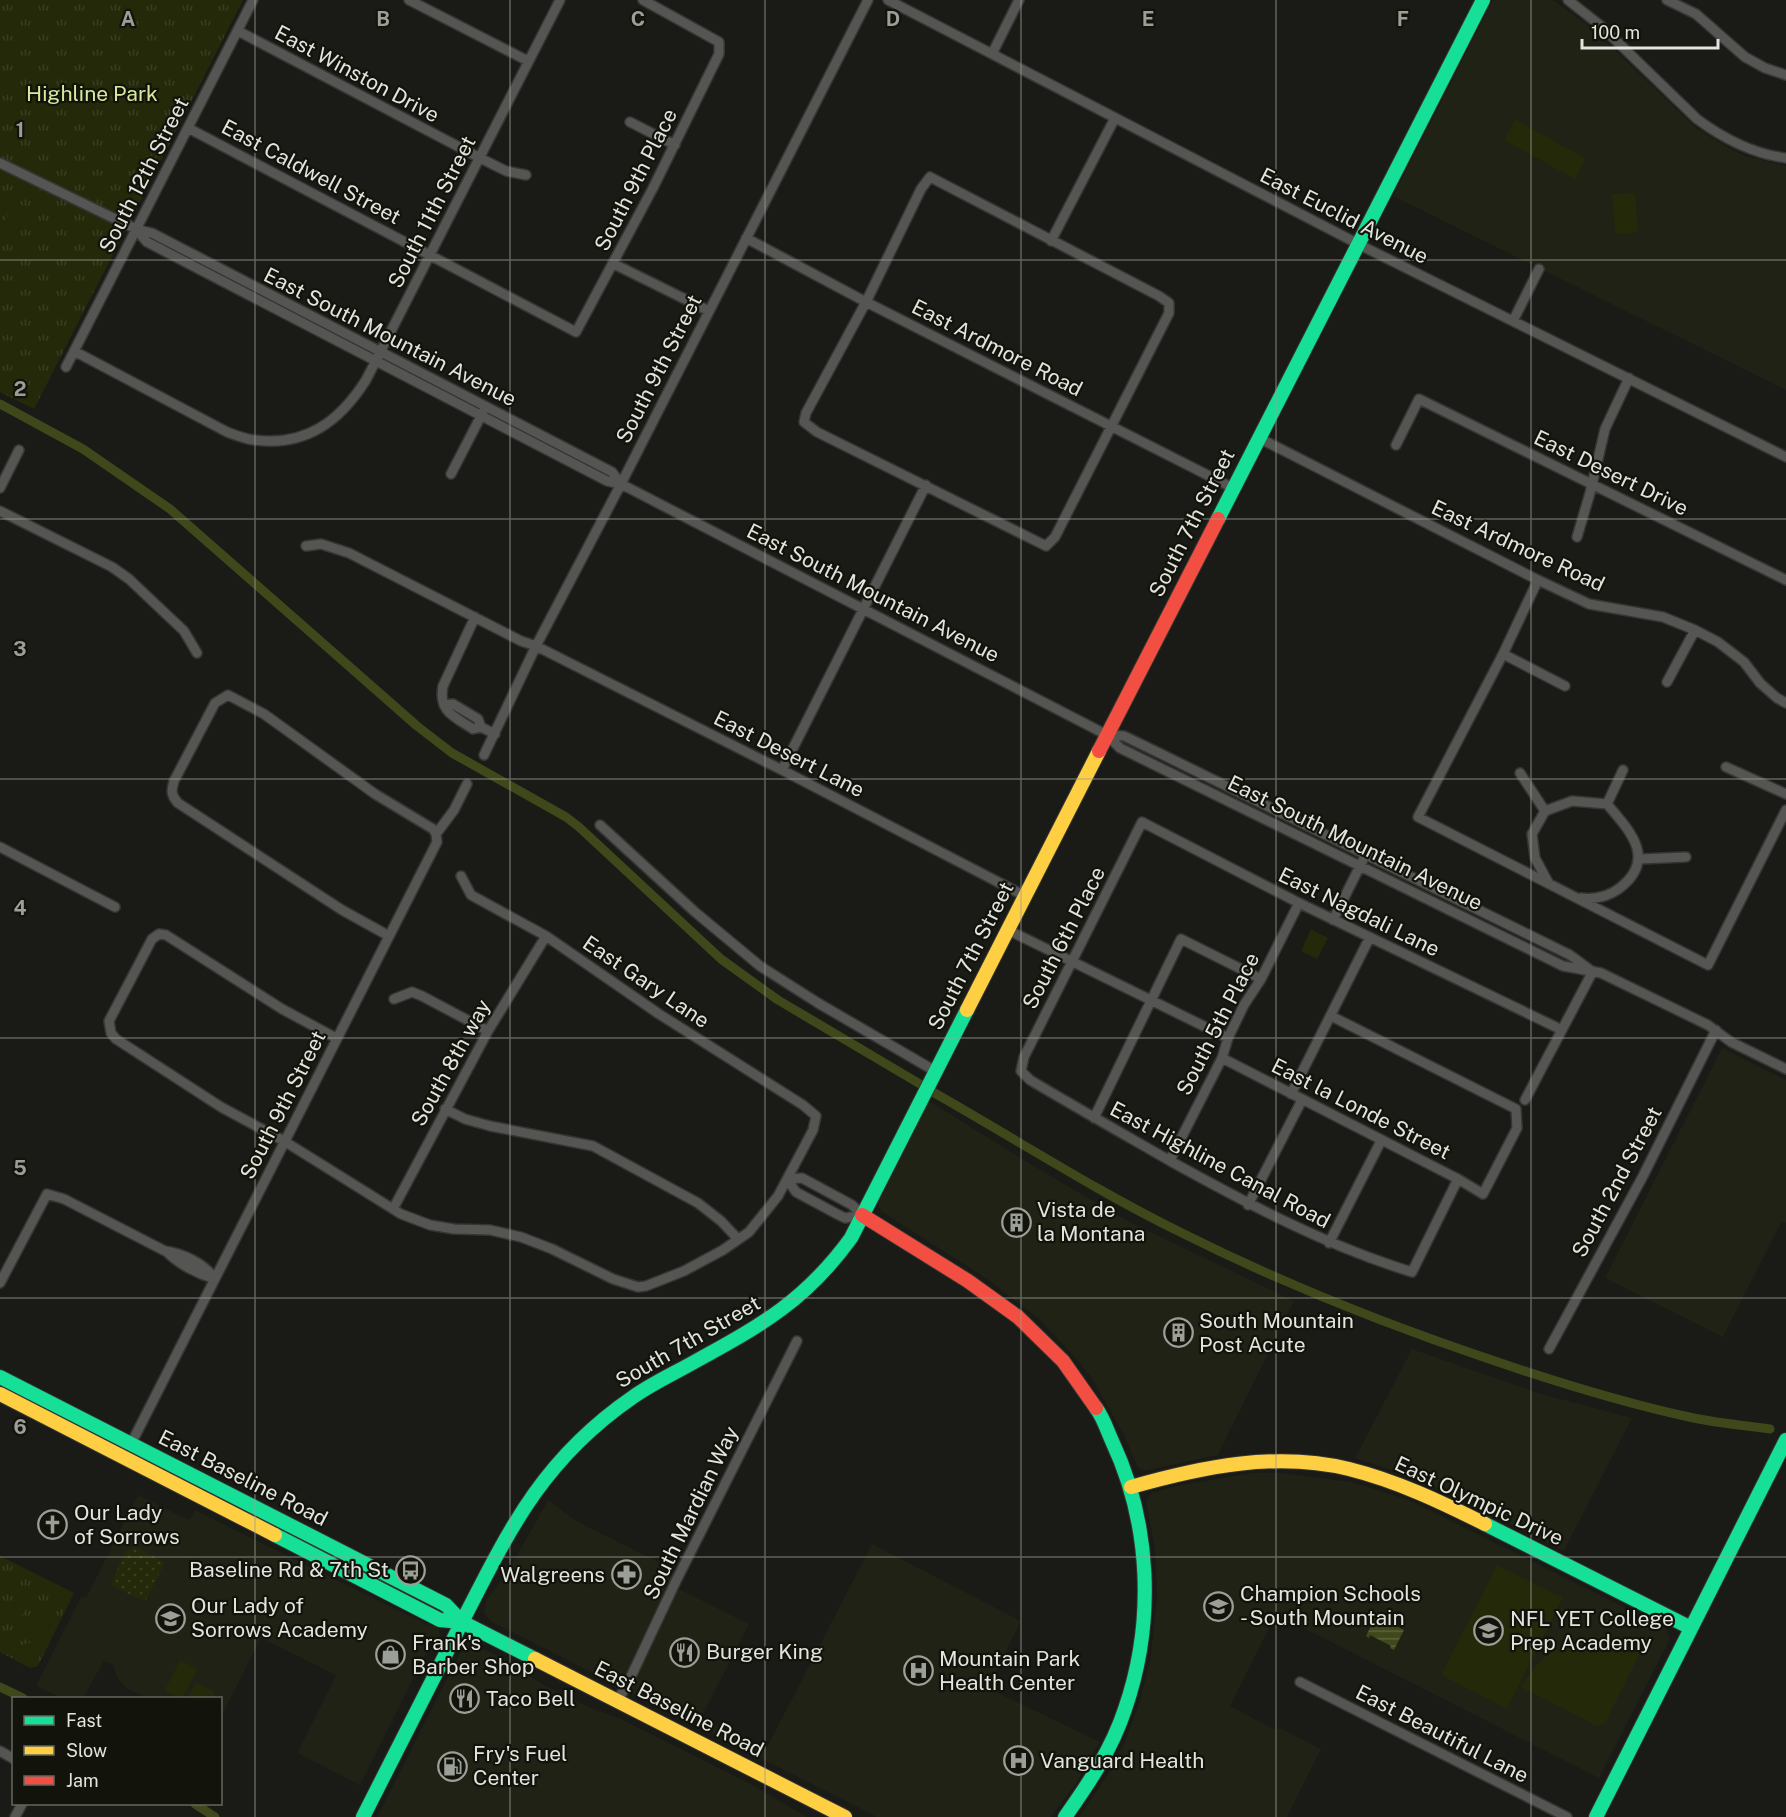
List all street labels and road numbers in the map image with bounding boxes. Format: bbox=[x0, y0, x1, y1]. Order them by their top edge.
street label: East Winston Drive bbox=[271, 20, 444, 127]
street label: South 12th Street bbox=[94, 93, 194, 257]
street label: South 9th Place bbox=[589, 104, 682, 255]
street label: East Caldwell Street bbox=[217, 114, 405, 229]
street label: South 11th Street bbox=[382, 132, 481, 292]
street label: East Euclid Avenue bbox=[1256, 162, 1433, 269]
street label: East South Mountain Avenue bbox=[260, 262, 521, 411]
street label: South 9th Street bbox=[610, 290, 707, 447]
street label: East Ardmore Road bbox=[908, 294, 1087, 401]
street label: East Desert Drive bbox=[1530, 424, 1692, 521]
street label: South 7th Street bbox=[1143, 445, 1240, 601]
street label: East Ardmore Road bbox=[1428, 494, 1609, 597]
street label: East South Mountain Avenue bbox=[743, 518, 1004, 667]
street label: East Desert Lane bbox=[710, 705, 869, 802]
street label: East South Mountain Avenue bbox=[1224, 770, 1487, 915]
street label: South 6th Place bbox=[1017, 862, 1110, 1013]
street label: East Nagdali Lane bbox=[1275, 862, 1444, 961]
street label: South 7th Street bbox=[922, 878, 1019, 1034]
street label: East Gary Lane bbox=[578, 930, 714, 1033]
street label: South 5th Place bbox=[1171, 948, 1264, 1099]
street label: South 8th way bbox=[405, 995, 496, 1130]
street label: South 9th Street bbox=[234, 1026, 331, 1183]
street label: East la Londe Street bbox=[1268, 1053, 1455, 1165]
street label: East Highline Canal Road bbox=[1106, 1096, 1335, 1233]
street label: South 2nd Street bbox=[1566, 1102, 1667, 1261]
street label: South 7th Street bbox=[611, 1290, 764, 1393]
street label: South Mardian Way bbox=[638, 1422, 743, 1603]
street label: East Baseline Road bbox=[154, 1424, 332, 1531]
street label: East Olympic Drive bbox=[1391, 1451, 1567, 1551]
street label: East Baseline Road bbox=[590, 1655, 768, 1762]
street label: East Beautiful Lane bbox=[1352, 1679, 1533, 1788]

